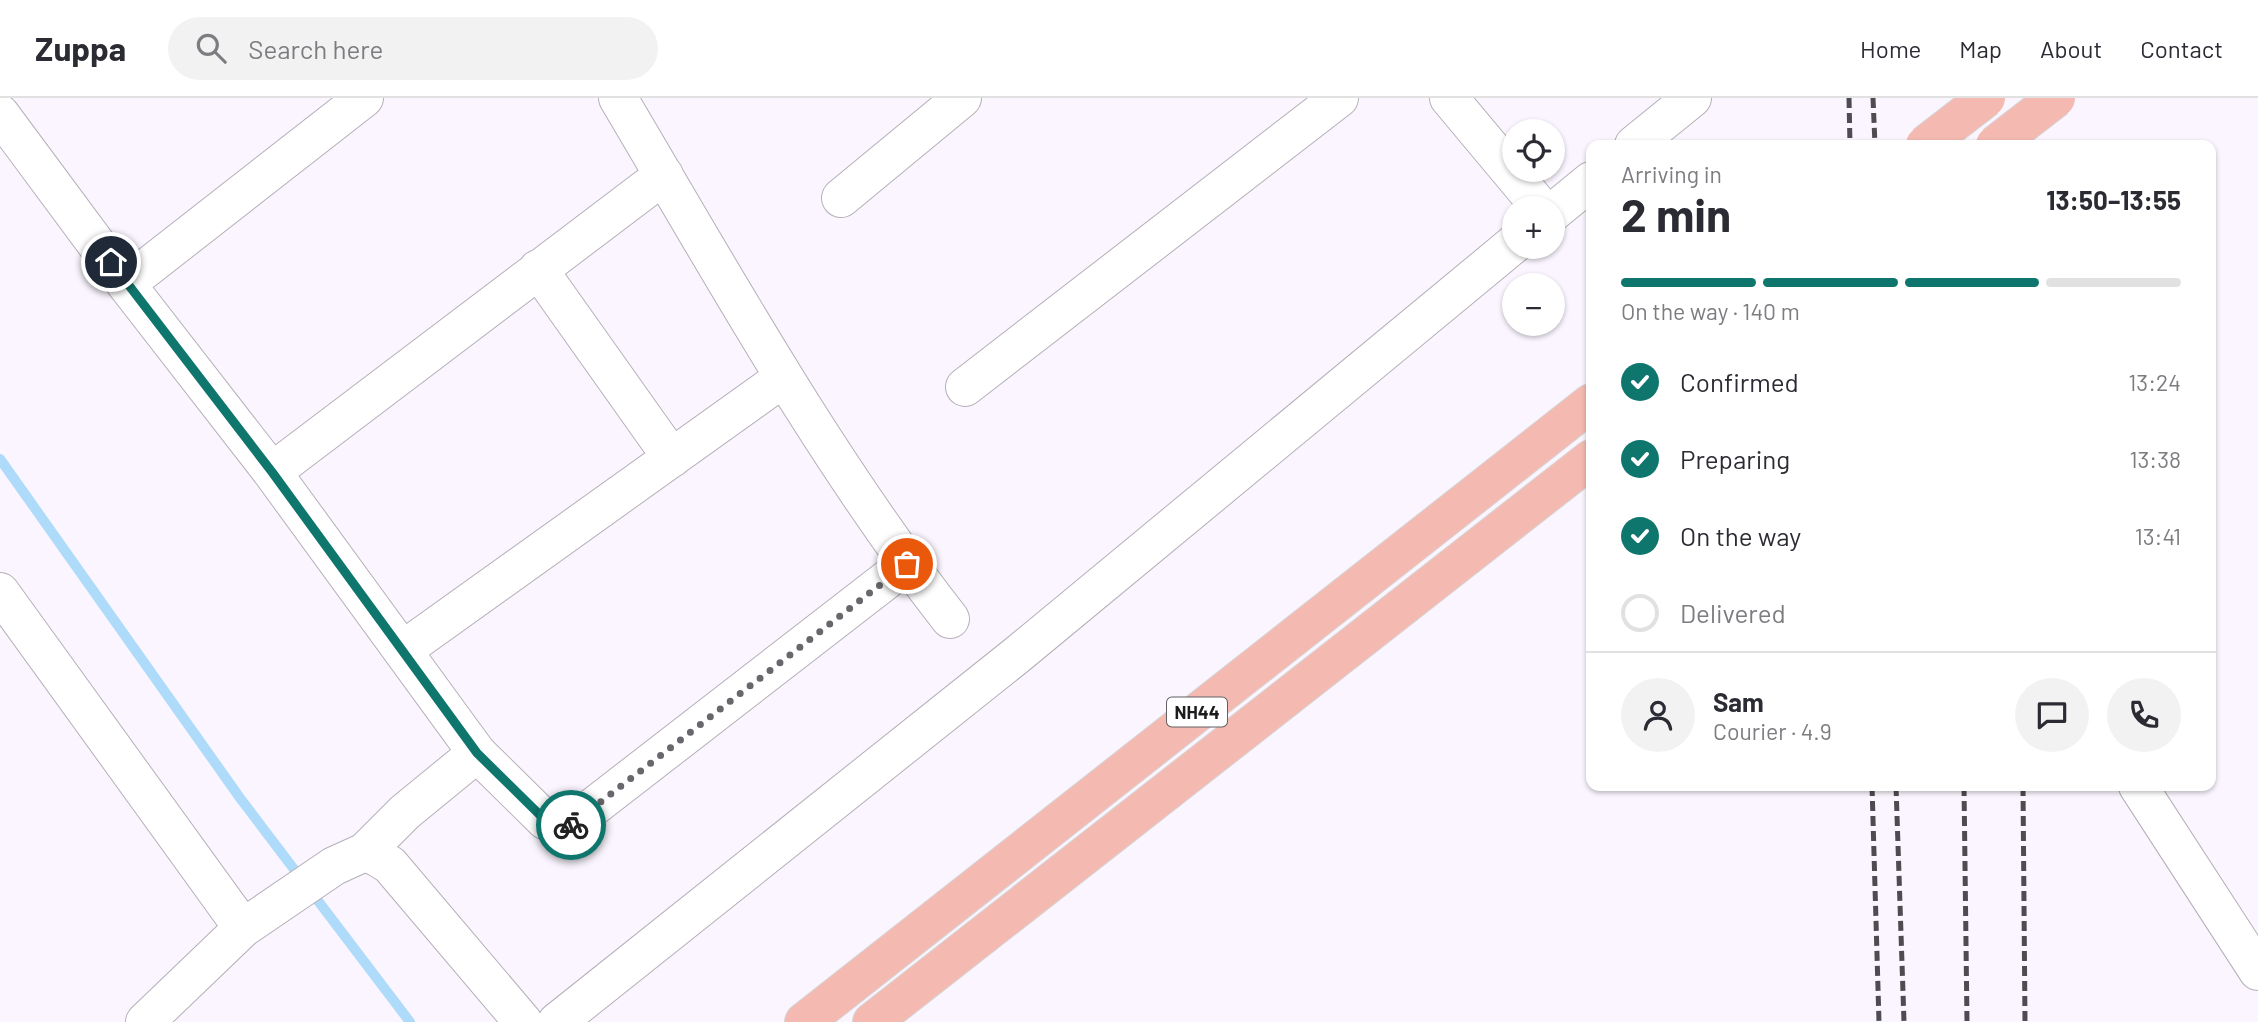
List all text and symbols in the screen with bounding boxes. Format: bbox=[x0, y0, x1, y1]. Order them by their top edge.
search box bbox=[168, 17, 658, 80]
text: Zuppa bbox=[35, 28, 126, 68]
icon: search bbox=[192, 29, 230, 67]
text: Search here bbox=[248, 33, 383, 64]
text: Home bbox=[1860, 34, 1921, 63]
text: Map bbox=[1959, 34, 2002, 63]
text: About bbox=[2040, 34, 2102, 63]
text: Contact bbox=[2140, 34, 2223, 63]
map controls bbox=[1502, 119, 1565, 336]
button: locate bbox=[1502, 119, 1565, 182]
text: Arriving in bbox=[1621, 160, 1722, 188]
text: 13:50–13:55 bbox=[2046, 184, 2181, 215]
text: 2 min bbox=[1621, 186, 1731, 241]
button: + bbox=[1502, 196, 1565, 259]
pin bbox=[81, 232, 141, 292]
icon: home bbox=[92, 243, 130, 281]
button: − bbox=[1502, 273, 1565, 336]
text: On the way · 140 m bbox=[1621, 297, 1800, 325]
icon: check bbox=[1621, 363, 1659, 401]
text: Confirmed bbox=[1680, 366, 1799, 397]
text: 13:24 bbox=[2128, 368, 2181, 396]
icon: check bbox=[1621, 440, 1659, 478]
text: Preparing bbox=[1680, 443, 1790, 474]
text: 13:38 bbox=[2129, 445, 2181, 473]
icon: check bbox=[1621, 517, 1659, 555]
text: On the way bbox=[1680, 520, 1801, 551]
text: 13:41 bbox=[2135, 522, 2181, 550]
pin bbox=[877, 534, 937, 594]
icon: bag bbox=[888, 545, 926, 583]
text: Delivered bbox=[1680, 597, 1786, 628]
button: person bbox=[1621, 678, 1695, 752]
button: chat bbox=[2015, 678, 2089, 752]
button: phone bbox=[2107, 678, 2181, 752]
text: Sam bbox=[1713, 686, 1764, 717]
road number: NH44 bbox=[1167, 698, 1227, 726]
text: Courier · 4.9 bbox=[1713, 717, 1832, 745]
courier bbox=[536, 790, 606, 860]
icon: bike bbox=[552, 806, 590, 844]

